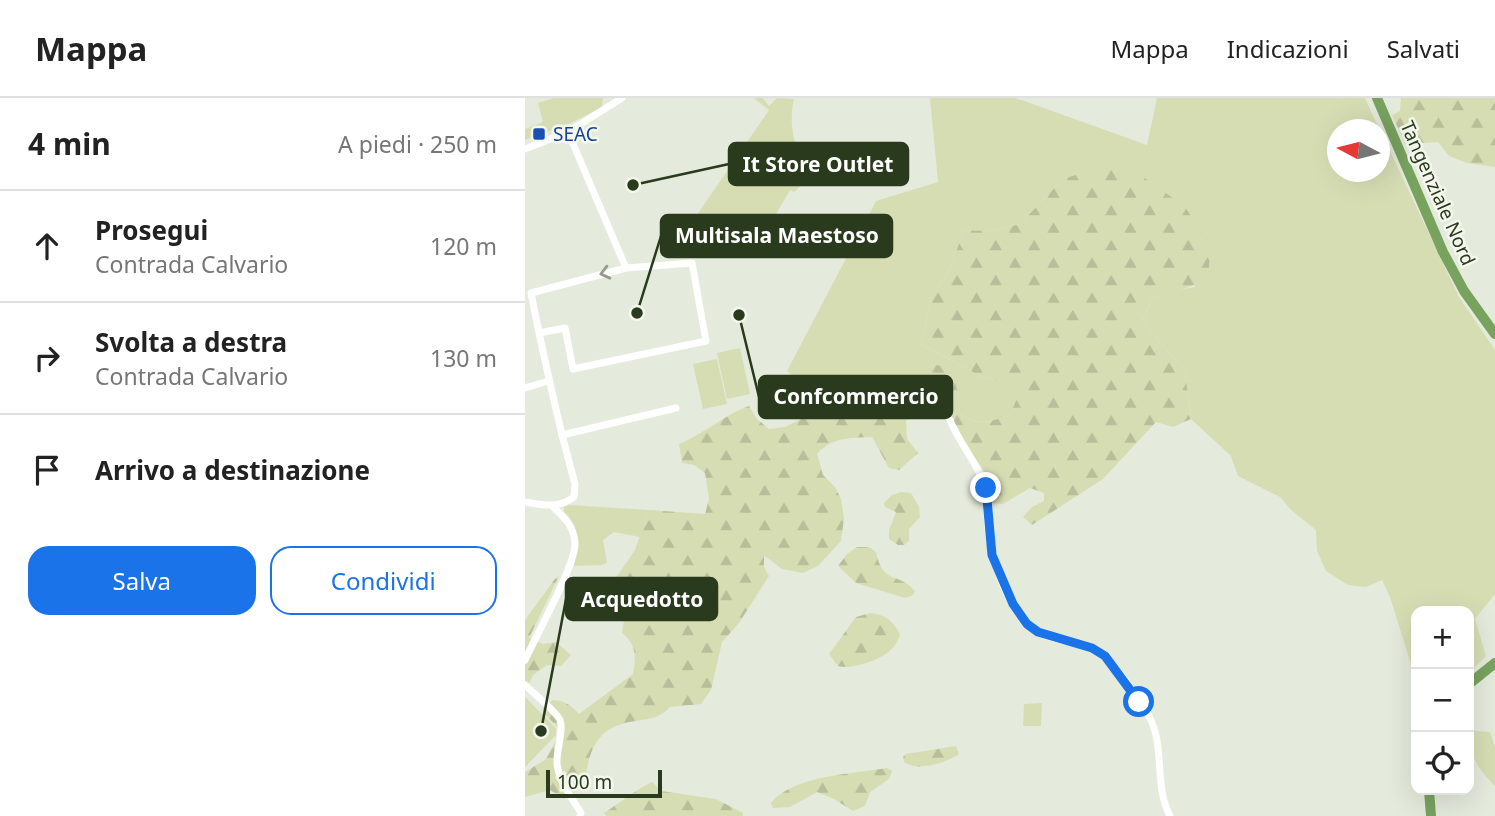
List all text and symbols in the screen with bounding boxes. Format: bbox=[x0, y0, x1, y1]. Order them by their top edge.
text: Mappa bbox=[35, 26, 147, 71]
text: Mappa bbox=[1111, 32, 1189, 65]
text: Indicazioni bbox=[1227, 32, 1349, 65]
text: Salvati bbox=[1387, 32, 1460, 65]
street label: Tangenziale Nord bbox=[1394, 117, 1482, 269]
north arrow bbox=[1327, 119, 1390, 182]
place label: SEAC bbox=[553, 121, 598, 147]
text: 4 min bbox=[28, 123, 111, 164]
marker: SEAC bbox=[531, 126, 547, 142]
text: A piedi · 250 m bbox=[338, 128, 497, 160]
callout: It Store Outlet bbox=[729, 143, 908, 185]
text: It Store Outlet bbox=[743, 150, 893, 178]
text: Prosegui bbox=[95, 212, 208, 248]
callout: Multisala Maestoso bbox=[661, 215, 892, 257]
text: Multisala Maestoso bbox=[675, 221, 879, 249]
icon: ahead bbox=[28, 227, 66, 265]
text: 120 m bbox=[430, 230, 497, 262]
text: Contrada Calvario bbox=[95, 248, 288, 280]
one-way arrow bbox=[599, 265, 611, 279]
text: Svolta a destra bbox=[95, 324, 287, 360]
icon: right bbox=[28, 339, 66, 377]
text: 130 m bbox=[430, 342, 497, 374]
text: Contrada Calvario bbox=[95, 360, 288, 392]
callout: Confcommercio bbox=[759, 376, 952, 418]
text: Confcommercio bbox=[773, 382, 939, 410]
icon: arrive bbox=[28, 451, 66, 489]
text: Arrivo a destinazione bbox=[95, 452, 370, 488]
route end bbox=[970, 472, 1001, 503]
button: Salva bbox=[28, 546, 256, 615]
button: Condividi bbox=[270, 546, 497, 615]
callout: Acquedotto bbox=[566, 578, 717, 620]
text: Acquedotto bbox=[581, 585, 703, 613]
map controls bbox=[1411, 606, 1474, 795]
button: + bbox=[1411, 606, 1474, 669]
button: − bbox=[1411, 669, 1474, 732]
route start bbox=[1123, 686, 1154, 717]
button: locate bbox=[1411, 732, 1474, 795]
scale bar bbox=[546, 767, 661, 799]
text: 100 m bbox=[557, 769, 612, 795]

